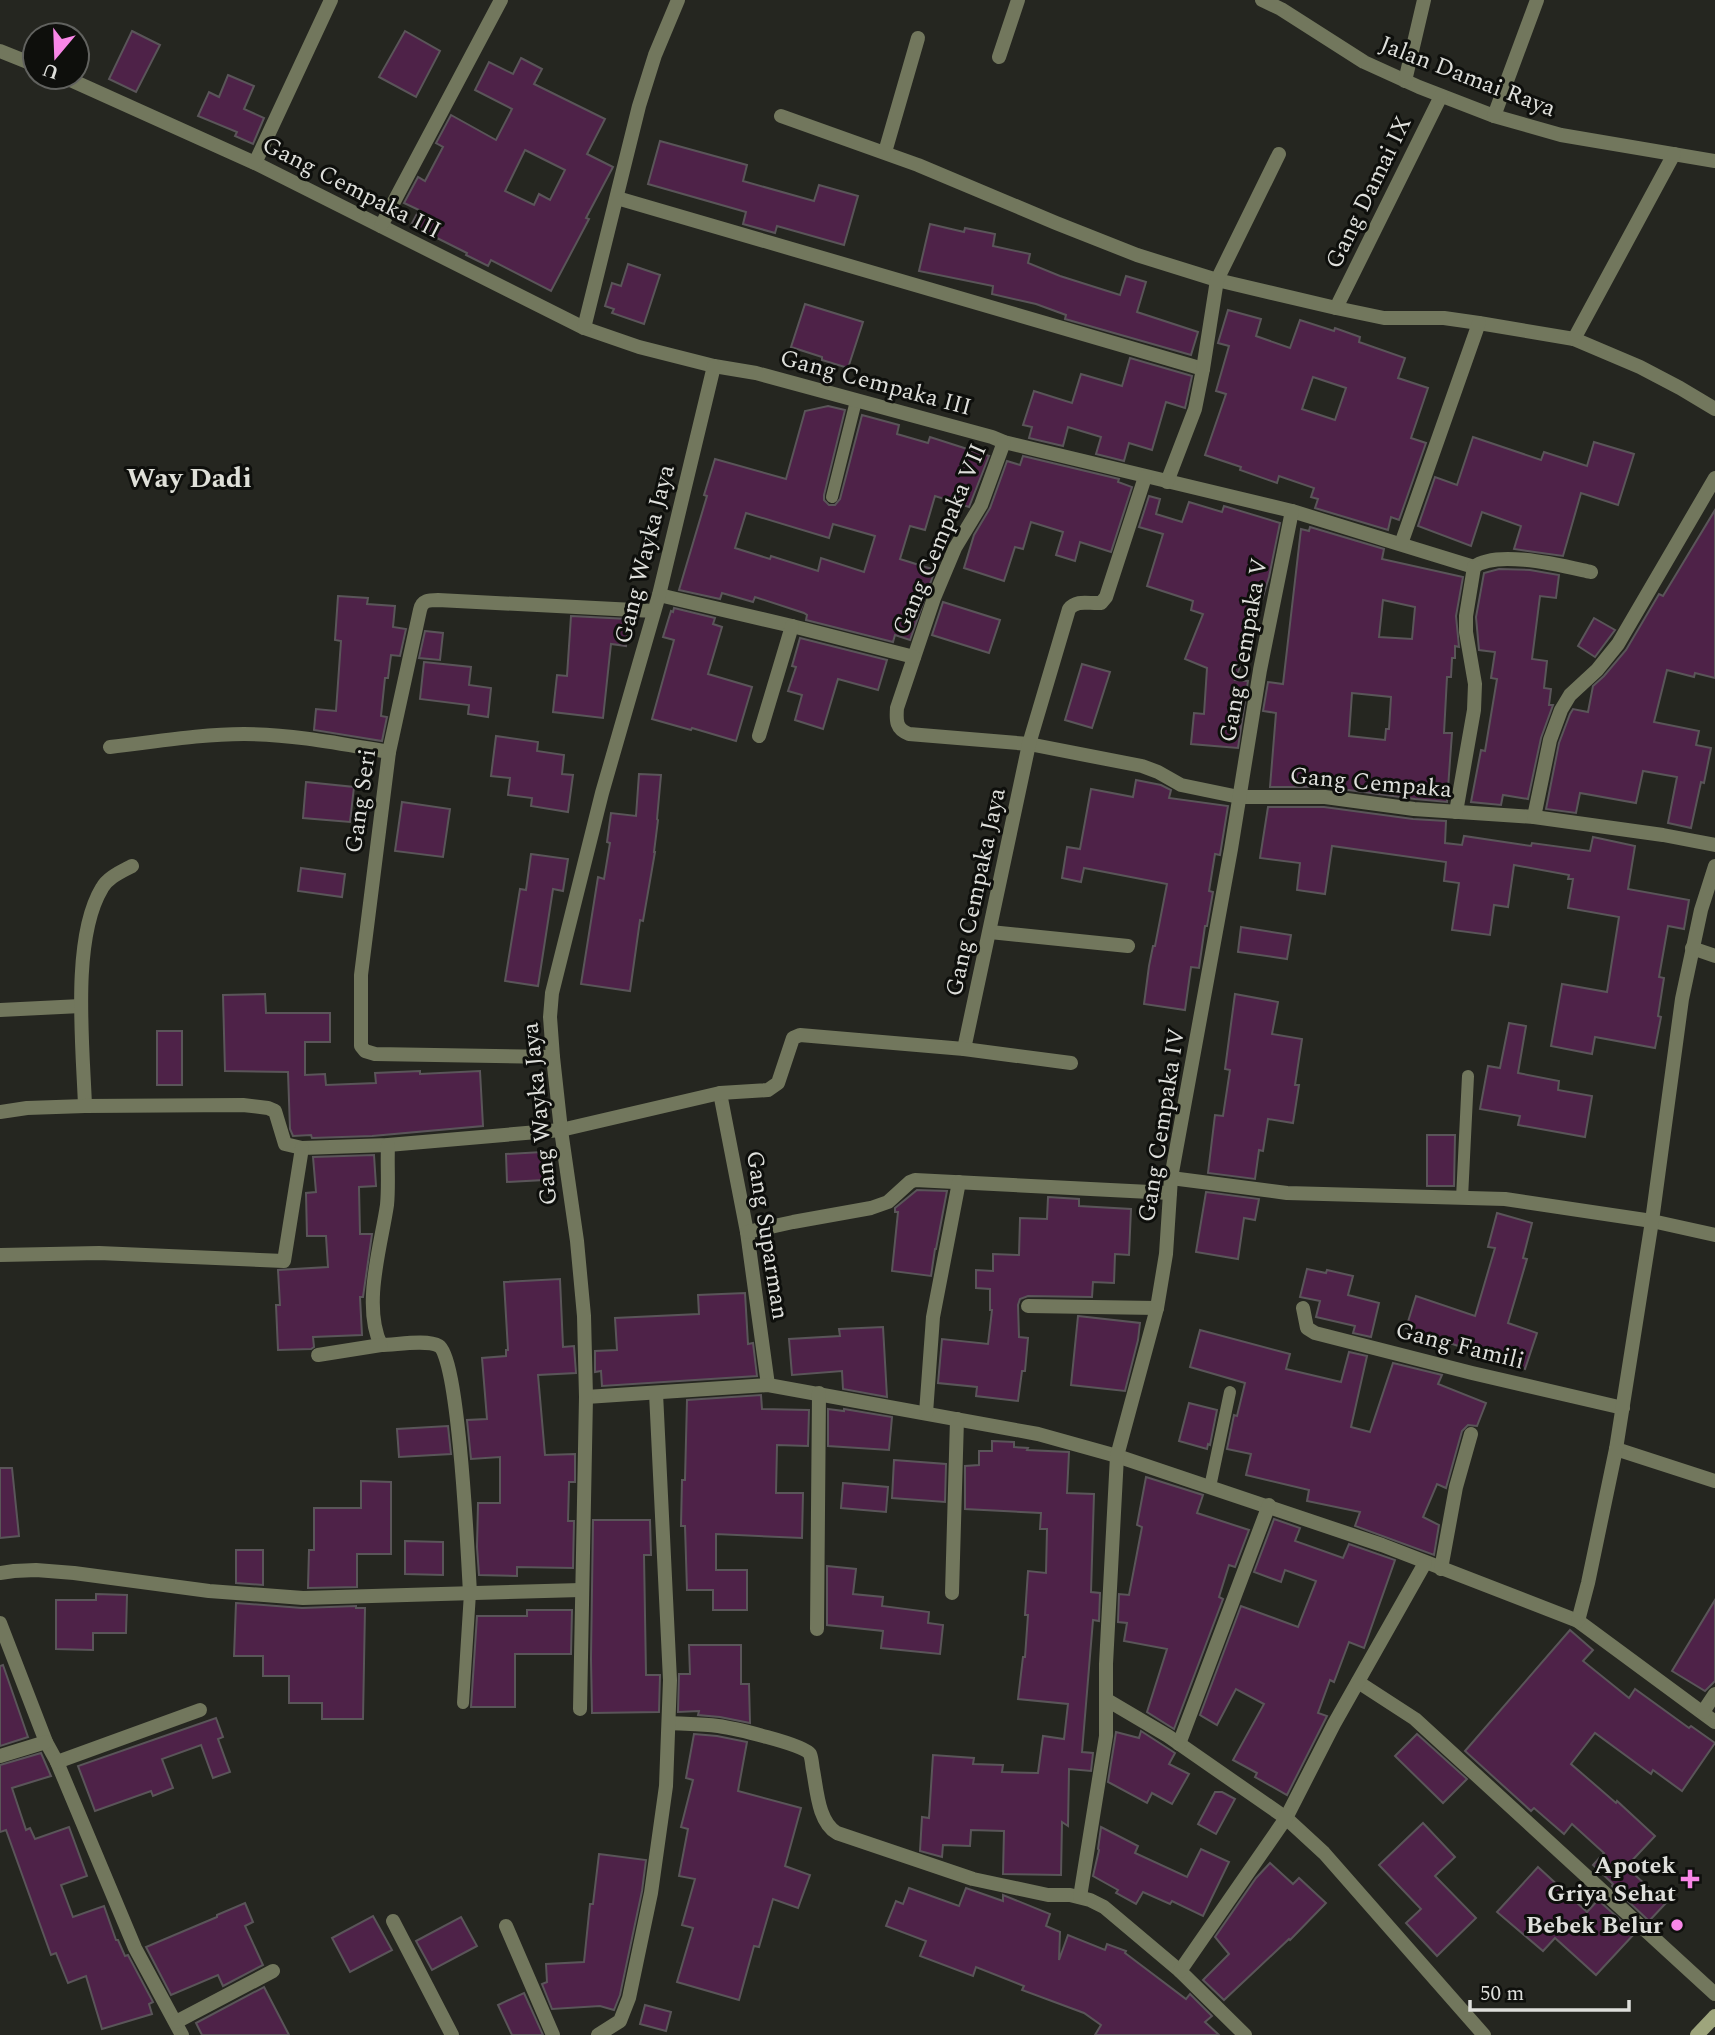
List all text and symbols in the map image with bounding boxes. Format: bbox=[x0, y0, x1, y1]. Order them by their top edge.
north arrow bbox=[21, 21, 91, 91]
street label: Jalan Damai Raya bbox=[1374, 27, 1561, 127]
text: U bbox=[39, 54, 63, 87]
street label: Gang Damai IX bbox=[1316, 110, 1422, 275]
street label: Gang Cempaka III bbox=[256, 127, 447, 249]
street label: Gang Cempaka III bbox=[776, 340, 976, 426]
street label: Gang Cempaka VII bbox=[883, 438, 997, 641]
district label: Way Dadi bbox=[126, 457, 252, 500]
street label: Gang Wayka Jaya bbox=[605, 461, 685, 648]
street label: Gang Cempaka V bbox=[1210, 555, 1278, 745]
street label: Gang Seri bbox=[336, 747, 386, 856]
street label: Gang Cempaka bbox=[1288, 758, 1454, 808]
street label: Gang Cempaka Jaya bbox=[936, 784, 1016, 1000]
street label: Gang Wayka Jaya bbox=[512, 1020, 567, 1207]
street label: Gang Cempaka IV bbox=[1129, 1026, 1195, 1225]
street label: Gang Suparman bbox=[736, 1148, 798, 1322]
street label: Gang Famili bbox=[1392, 1313, 1528, 1379]
place label: Apotek Griya Sehat bbox=[1547, 1848, 1677, 1912]
marker: Apotek Griya Sehat bbox=[1682, 1871, 1698, 1887]
place label: Bebek Belur bbox=[1526, 1908, 1664, 1944]
marker: Bebek Belur bbox=[1669, 1917, 1685, 1933]
scale bar bbox=[1470, 1968, 1629, 2012]
text: 50 m bbox=[1480, 1978, 1524, 2010]

